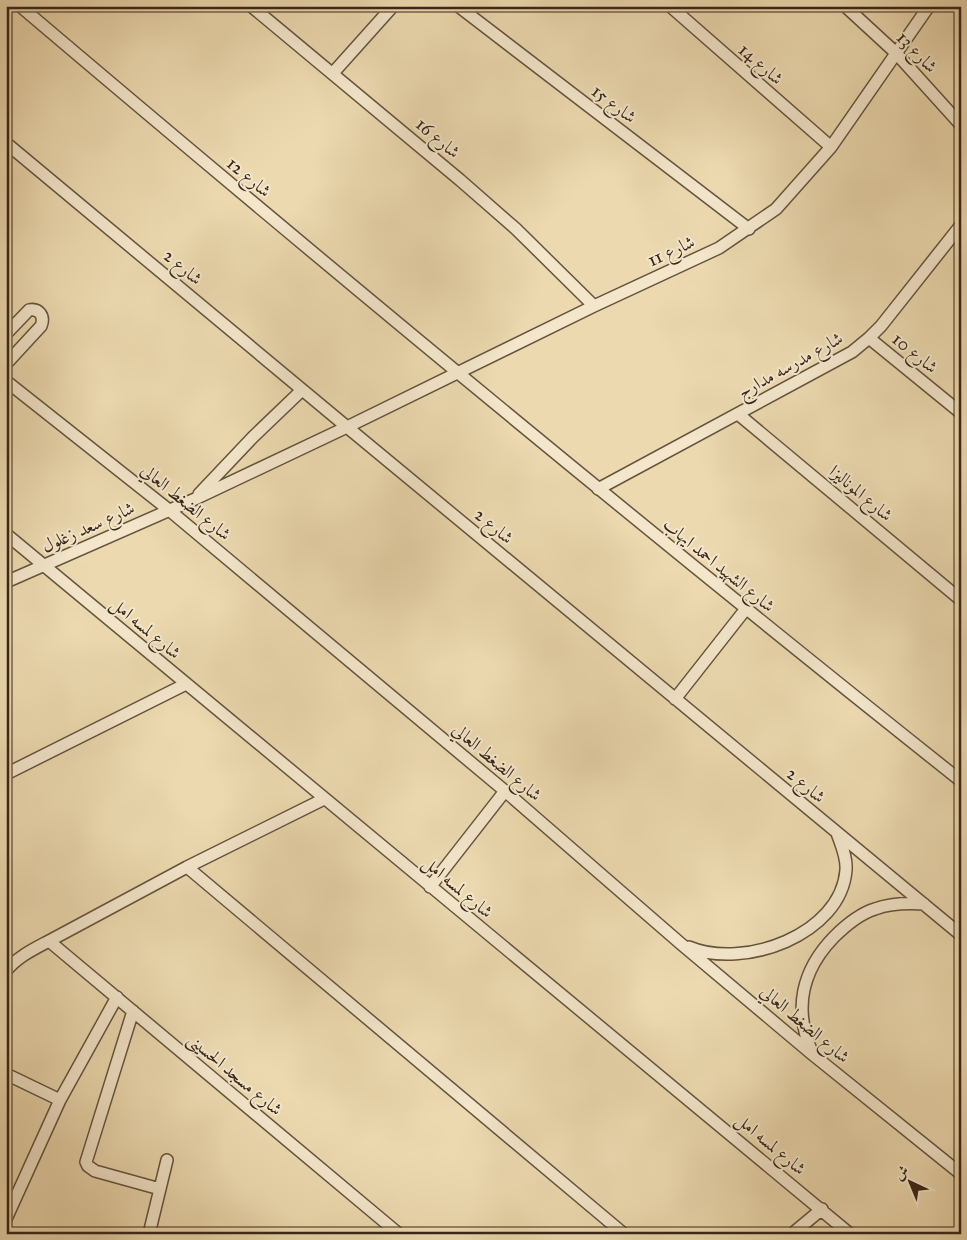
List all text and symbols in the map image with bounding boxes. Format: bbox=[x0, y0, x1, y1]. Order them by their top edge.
street label: شارع 13 bbox=[889, 27, 942, 80]
street label: شارع 14 bbox=[731, 39, 788, 92]
street label: شارع 15 bbox=[585, 80, 641, 131]
street label: شارع 16 bbox=[409, 113, 465, 166]
street label: شارع 12 bbox=[220, 152, 276, 205]
street label: شارع 11 bbox=[644, 231, 700, 275]
street label: شارع 2 bbox=[156, 244, 207, 293]
street label: شارع مدرسه مدارج bbox=[733, 327, 849, 407]
street label: شارع 10 bbox=[885, 328, 942, 381]
street label: شارع الضغط العالي bbox=[134, 459, 236, 548]
street label: شارع الموناليزا bbox=[822, 460, 897, 529]
street label: شارع سعد زغلول bbox=[38, 497, 140, 561]
street label: شارع 2 bbox=[467, 503, 518, 552]
street label: شارع الشهيد احمد ايهاب bbox=[656, 513, 779, 620]
street label: شارع لمسه امل bbox=[104, 592, 186, 667]
street label: شارع الضغط العالي bbox=[445, 718, 546, 809]
street label: شارع 2 bbox=[779, 762, 830, 811]
street label: شارع لمسه امل bbox=[416, 851, 498, 926]
street label: شارع الضغط العالي bbox=[753, 980, 854, 1071]
street label: شارع مسجد الحسينى bbox=[180, 1028, 287, 1123]
street label: شارع لمسه امل bbox=[729, 1108, 811, 1183]
north arrow bbox=[884, 1158, 934, 1208]
text: ش bbox=[890, 1162, 912, 1184]

